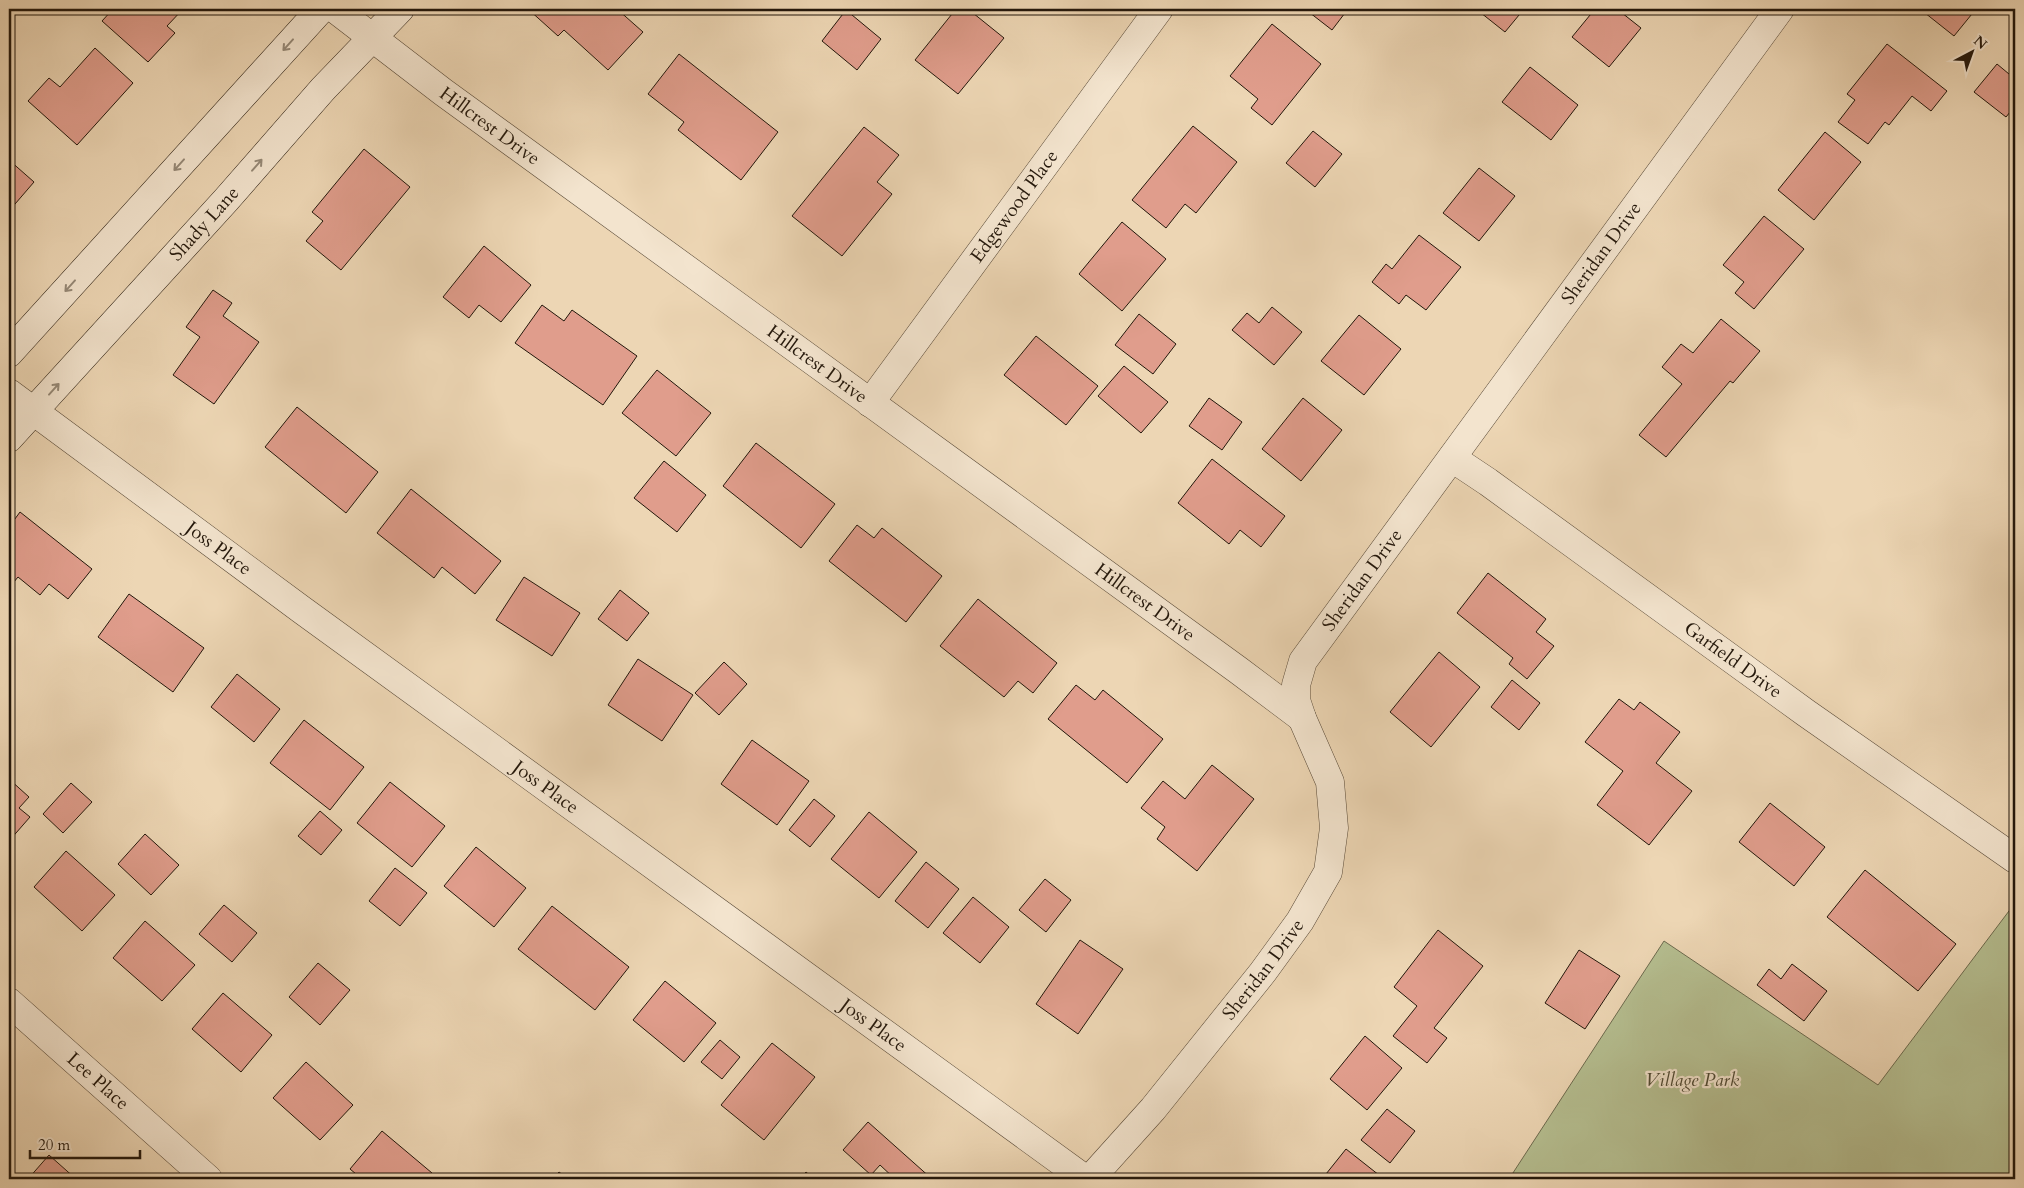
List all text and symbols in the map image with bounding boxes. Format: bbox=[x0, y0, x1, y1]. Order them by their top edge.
north arrow bbox=[1946, 28, 1996, 78]
text: N bbox=[1969, 31, 1991, 54]
one-way arrow bbox=[282, 38, 294, 51]
street label: Hillcrest Drive bbox=[434, 81, 545, 171]
street label: Edgewood Place bbox=[964, 145, 1064, 268]
one-way arrow bbox=[173, 159, 185, 172]
one-way arrow bbox=[251, 159, 262, 172]
street label: Shady Lane bbox=[164, 181, 245, 267]
street label: Sheridan Drive bbox=[1555, 197, 1648, 310]
one-way arrow bbox=[64, 279, 76, 292]
street label: Hillcrest Drive bbox=[762, 319, 873, 410]
one-way arrow bbox=[48, 383, 60, 396]
street label: Joss Place bbox=[178, 513, 257, 581]
street label: Sheridan Drive bbox=[1316, 524, 1408, 637]
street label: Hillcrest Drive bbox=[1089, 557, 1201, 648]
street label: Garfield Drive bbox=[1679, 615, 1787, 704]
street label: Joss Place bbox=[505, 753, 584, 820]
street label: Sheridan Drive bbox=[1216, 914, 1310, 1026]
street label: Joss Place bbox=[833, 991, 912, 1058]
street label: Lee Place bbox=[61, 1046, 135, 1116]
park label: Village Park bbox=[1645, 1067, 1740, 1093]
scale bar bbox=[30, 1128, 140, 1160]
text: 20 m bbox=[38, 1135, 70, 1155]

